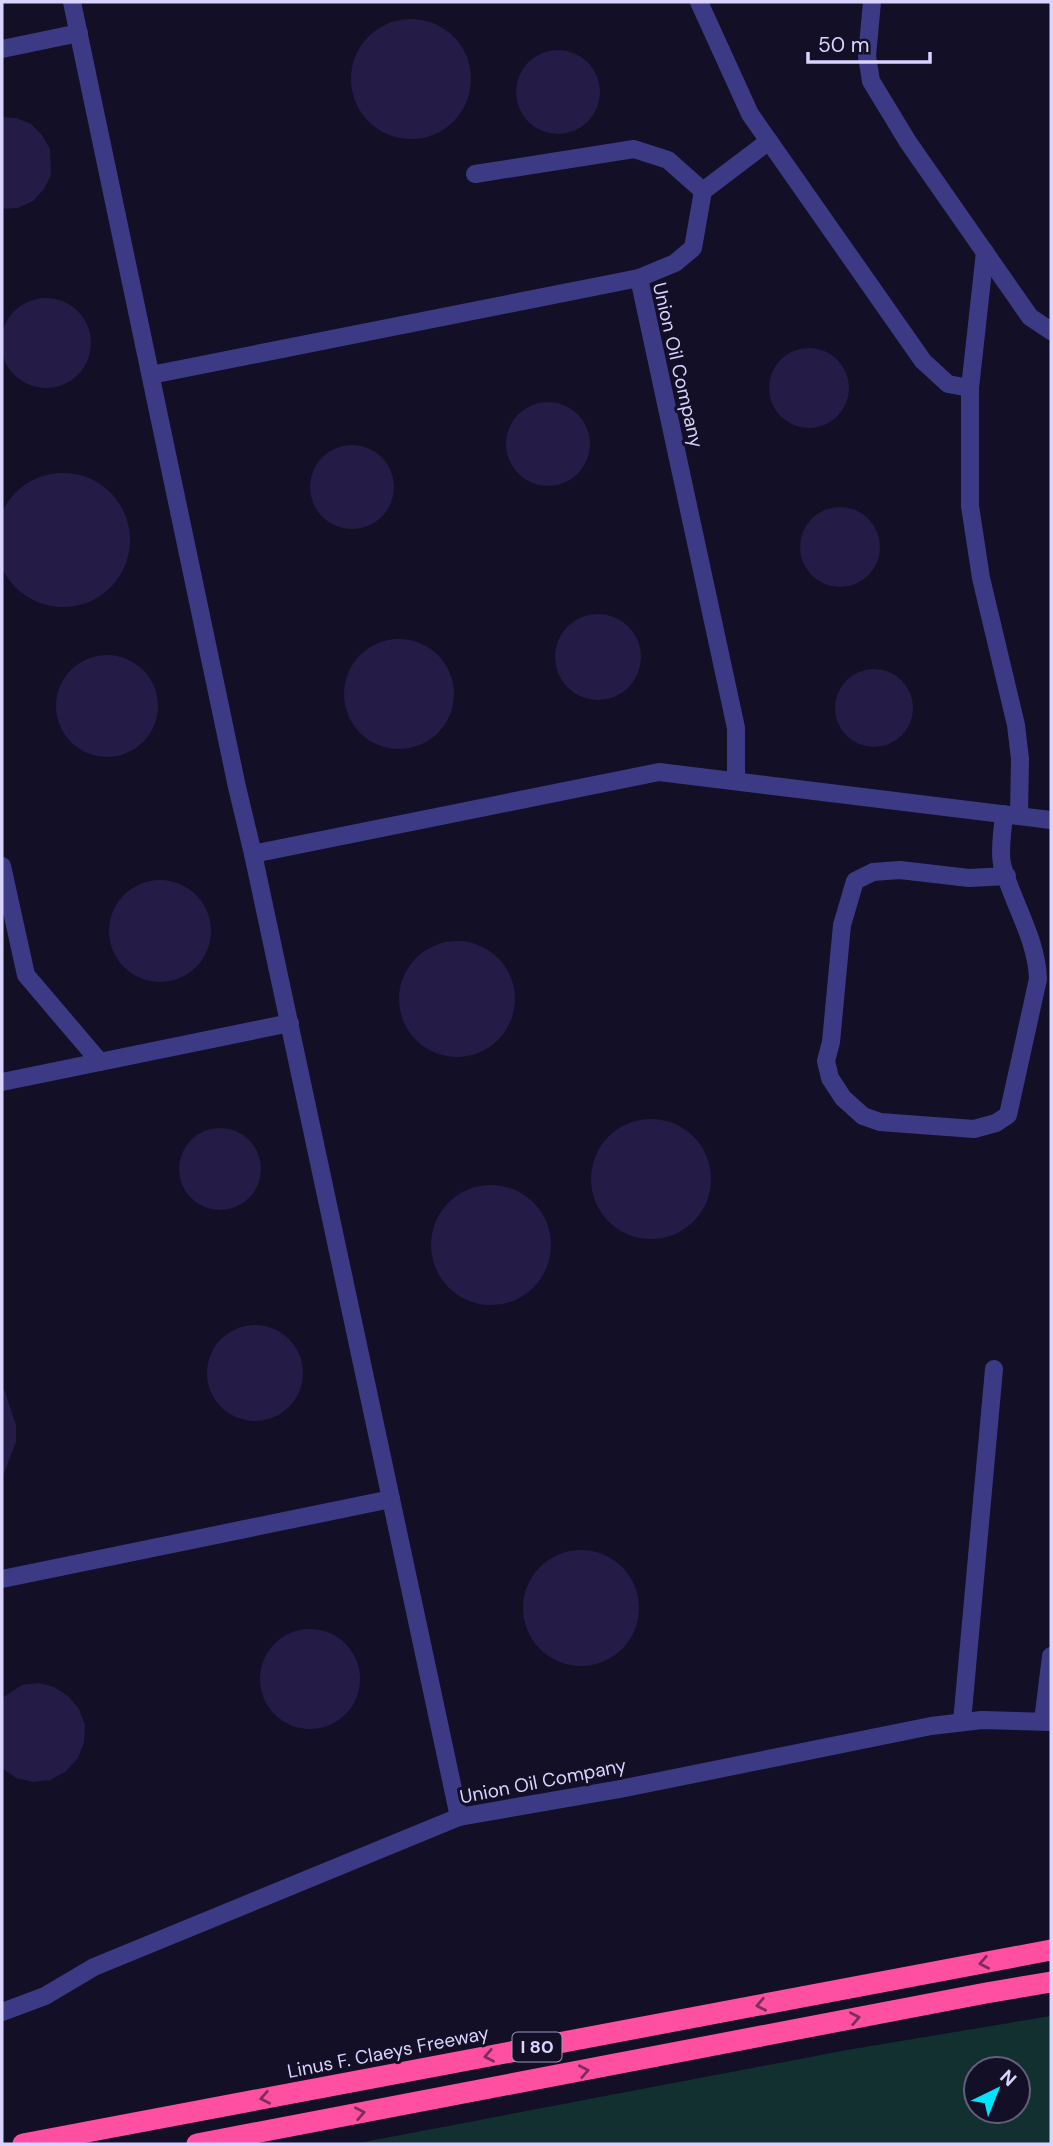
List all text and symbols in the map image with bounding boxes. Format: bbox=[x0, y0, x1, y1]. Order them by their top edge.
scale bar bbox=[808, 21, 930, 65]
text: 50 m bbox=[818, 31, 869, 59]
street label: Union Oil Company bbox=[647, 280, 709, 451]
street label: Union Oil Company bbox=[458, 1753, 629, 1809]
one-way arrow bbox=[978, 1955, 990, 1970]
one-way arrow bbox=[755, 1996, 767, 2011]
one-way arrow bbox=[849, 2012, 861, 2027]
street label: Linus F. Claeys Freeway bbox=[285, 2020, 491, 2084]
road number: I 80 bbox=[512, 2033, 562, 2062]
one-way arrow bbox=[483, 2048, 495, 2063]
north arrow bbox=[962, 2055, 1032, 2125]
one-way arrow bbox=[578, 2064, 590, 2079]
text: N bbox=[995, 2064, 1022, 2092]
one-way arrow bbox=[259, 2090, 271, 2105]
one-way arrow bbox=[354, 2106, 366, 2121]

